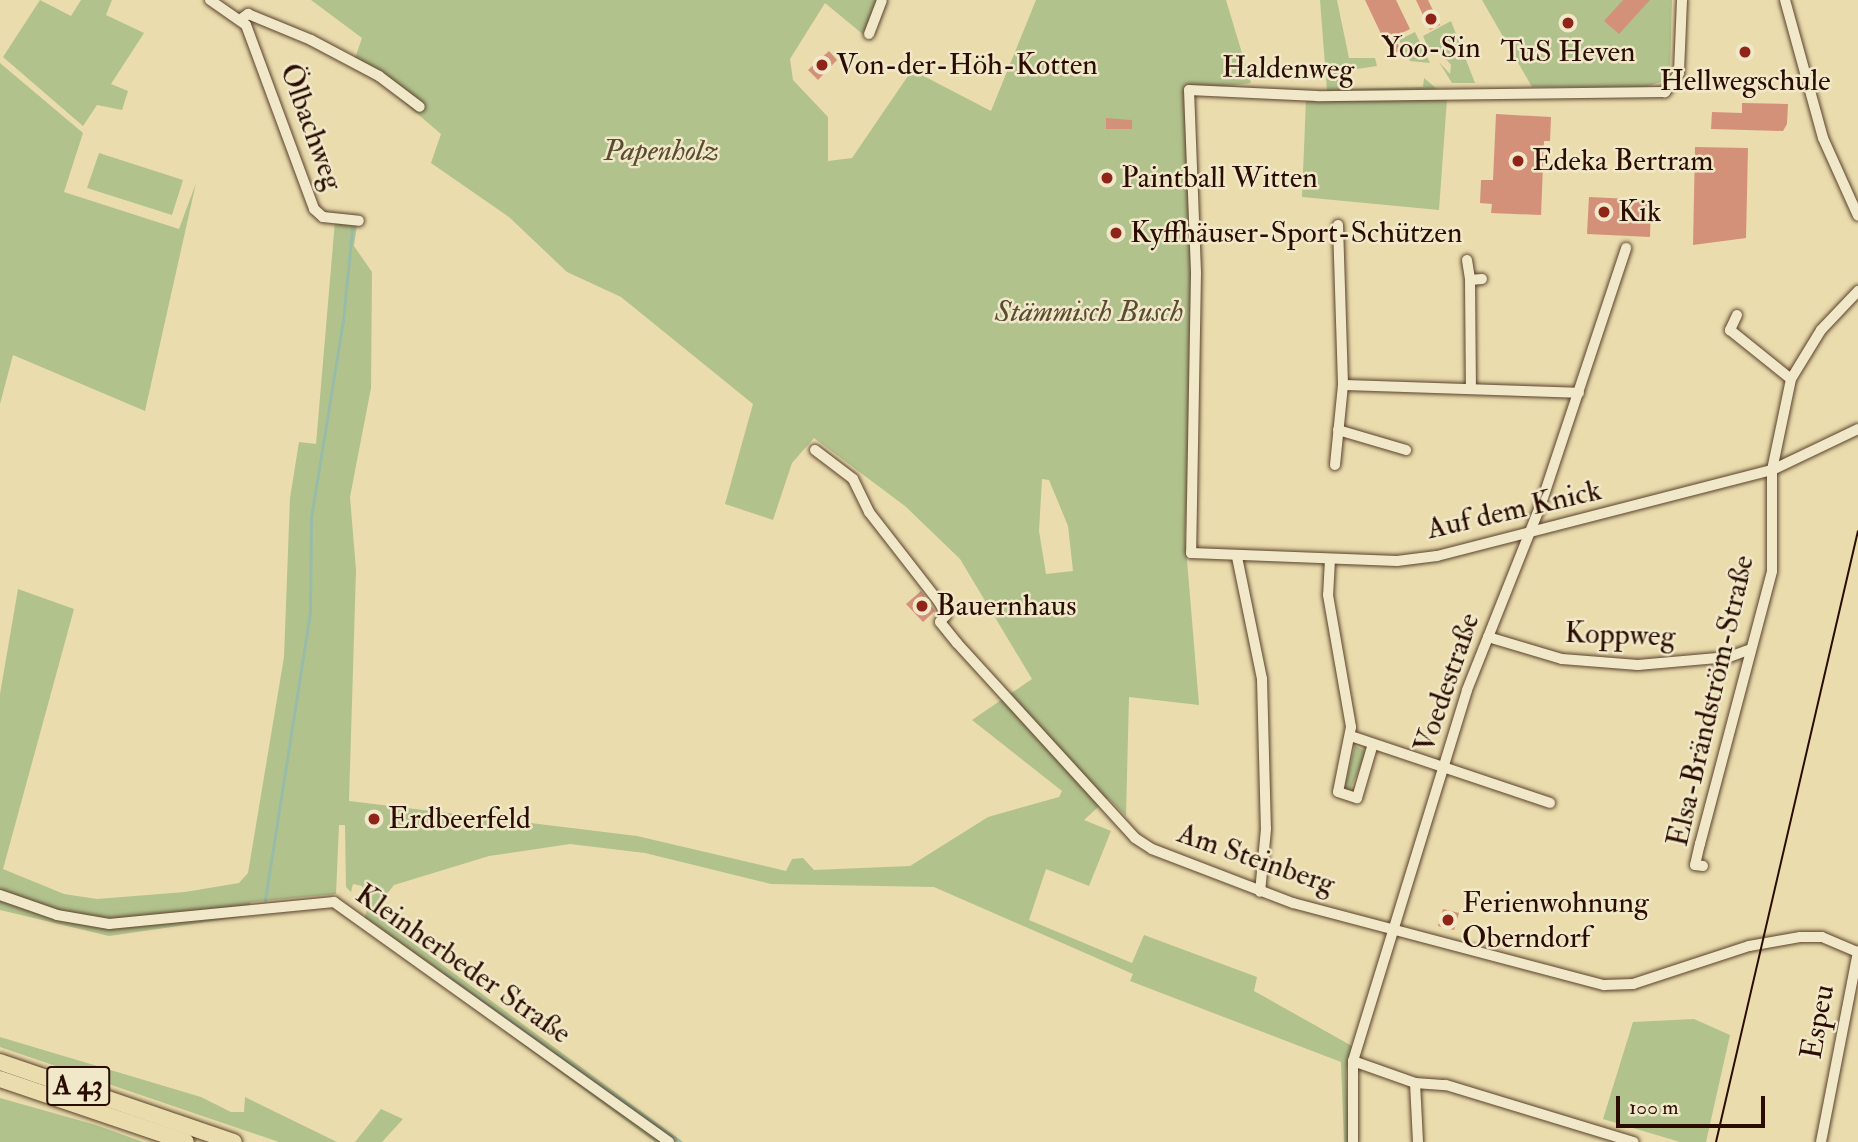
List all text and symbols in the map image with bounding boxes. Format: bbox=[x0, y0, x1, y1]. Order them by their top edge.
marker: Yoo-Sin bbox=[1423, 11, 1439, 27]
marker: TuS Heven bbox=[1560, 15, 1576, 31]
place label: Yoo-Sin bbox=[1381, 30, 1481, 66]
place label: TuS Heven bbox=[1500, 34, 1636, 70]
marker: Hellwegschule bbox=[1737, 44, 1753, 60]
place label: Von-der-Höh-Kotten bbox=[836, 47, 1098, 83]
street label: Haldenweg bbox=[1221, 50, 1355, 88]
marker: Von-der-Höh-Kotten bbox=[814, 57, 830, 73]
street label: Ölbachweg bbox=[272, 59, 350, 195]
place label: Hellwegschule bbox=[1659, 63, 1831, 99]
park label: Papenholz bbox=[603, 133, 719, 169]
place label: Edeka Bertram bbox=[1532, 143, 1714, 179]
marker: Edeka Bertram bbox=[1510, 153, 1526, 169]
place label: Paintball Witten bbox=[1121, 160, 1318, 196]
marker: Paintball Witten bbox=[1099, 170, 1115, 186]
place label: Kik bbox=[1618, 194, 1661, 230]
marker: Kik bbox=[1596, 204, 1612, 220]
place label: Kyffhäuser-Sport-Schützen bbox=[1130, 215, 1462, 251]
marker: Kyffhäuser-Sport-Schützen bbox=[1108, 225, 1124, 241]
park label: Stämmisch Busch bbox=[995, 294, 1183, 330]
street label: Auf dem Knick bbox=[1423, 472, 1605, 548]
street label: Elsa-Brändström-Straße bbox=[1660, 552, 1762, 850]
place label: Bauernhaus bbox=[936, 588, 1077, 624]
marker: Bauernhaus bbox=[914, 598, 930, 614]
street label: Voedestraße bbox=[1406, 608, 1488, 758]
street label: Koppweg bbox=[1564, 615, 1676, 655]
place label: Erdbeerfeld bbox=[388, 801, 531, 837]
marker: Erdbeerfeld bbox=[366, 811, 382, 827]
street label: Am Steinberg bbox=[1173, 815, 1339, 903]
street label: Kleinherbeder Straße bbox=[348, 876, 578, 1052]
place label: Ferienwohnung Oberndorf bbox=[1462, 885, 1649, 956]
marker: Ferienwohnung Oberndorf bbox=[1440, 912, 1456, 928]
street label: Espeu bbox=[1794, 982, 1842, 1062]
road number: A 43 bbox=[45, 1062, 111, 1110]
scale bar bbox=[1620, 1082, 1769, 1126]
text: 100 m bbox=[1629, 1094, 1679, 1121]

